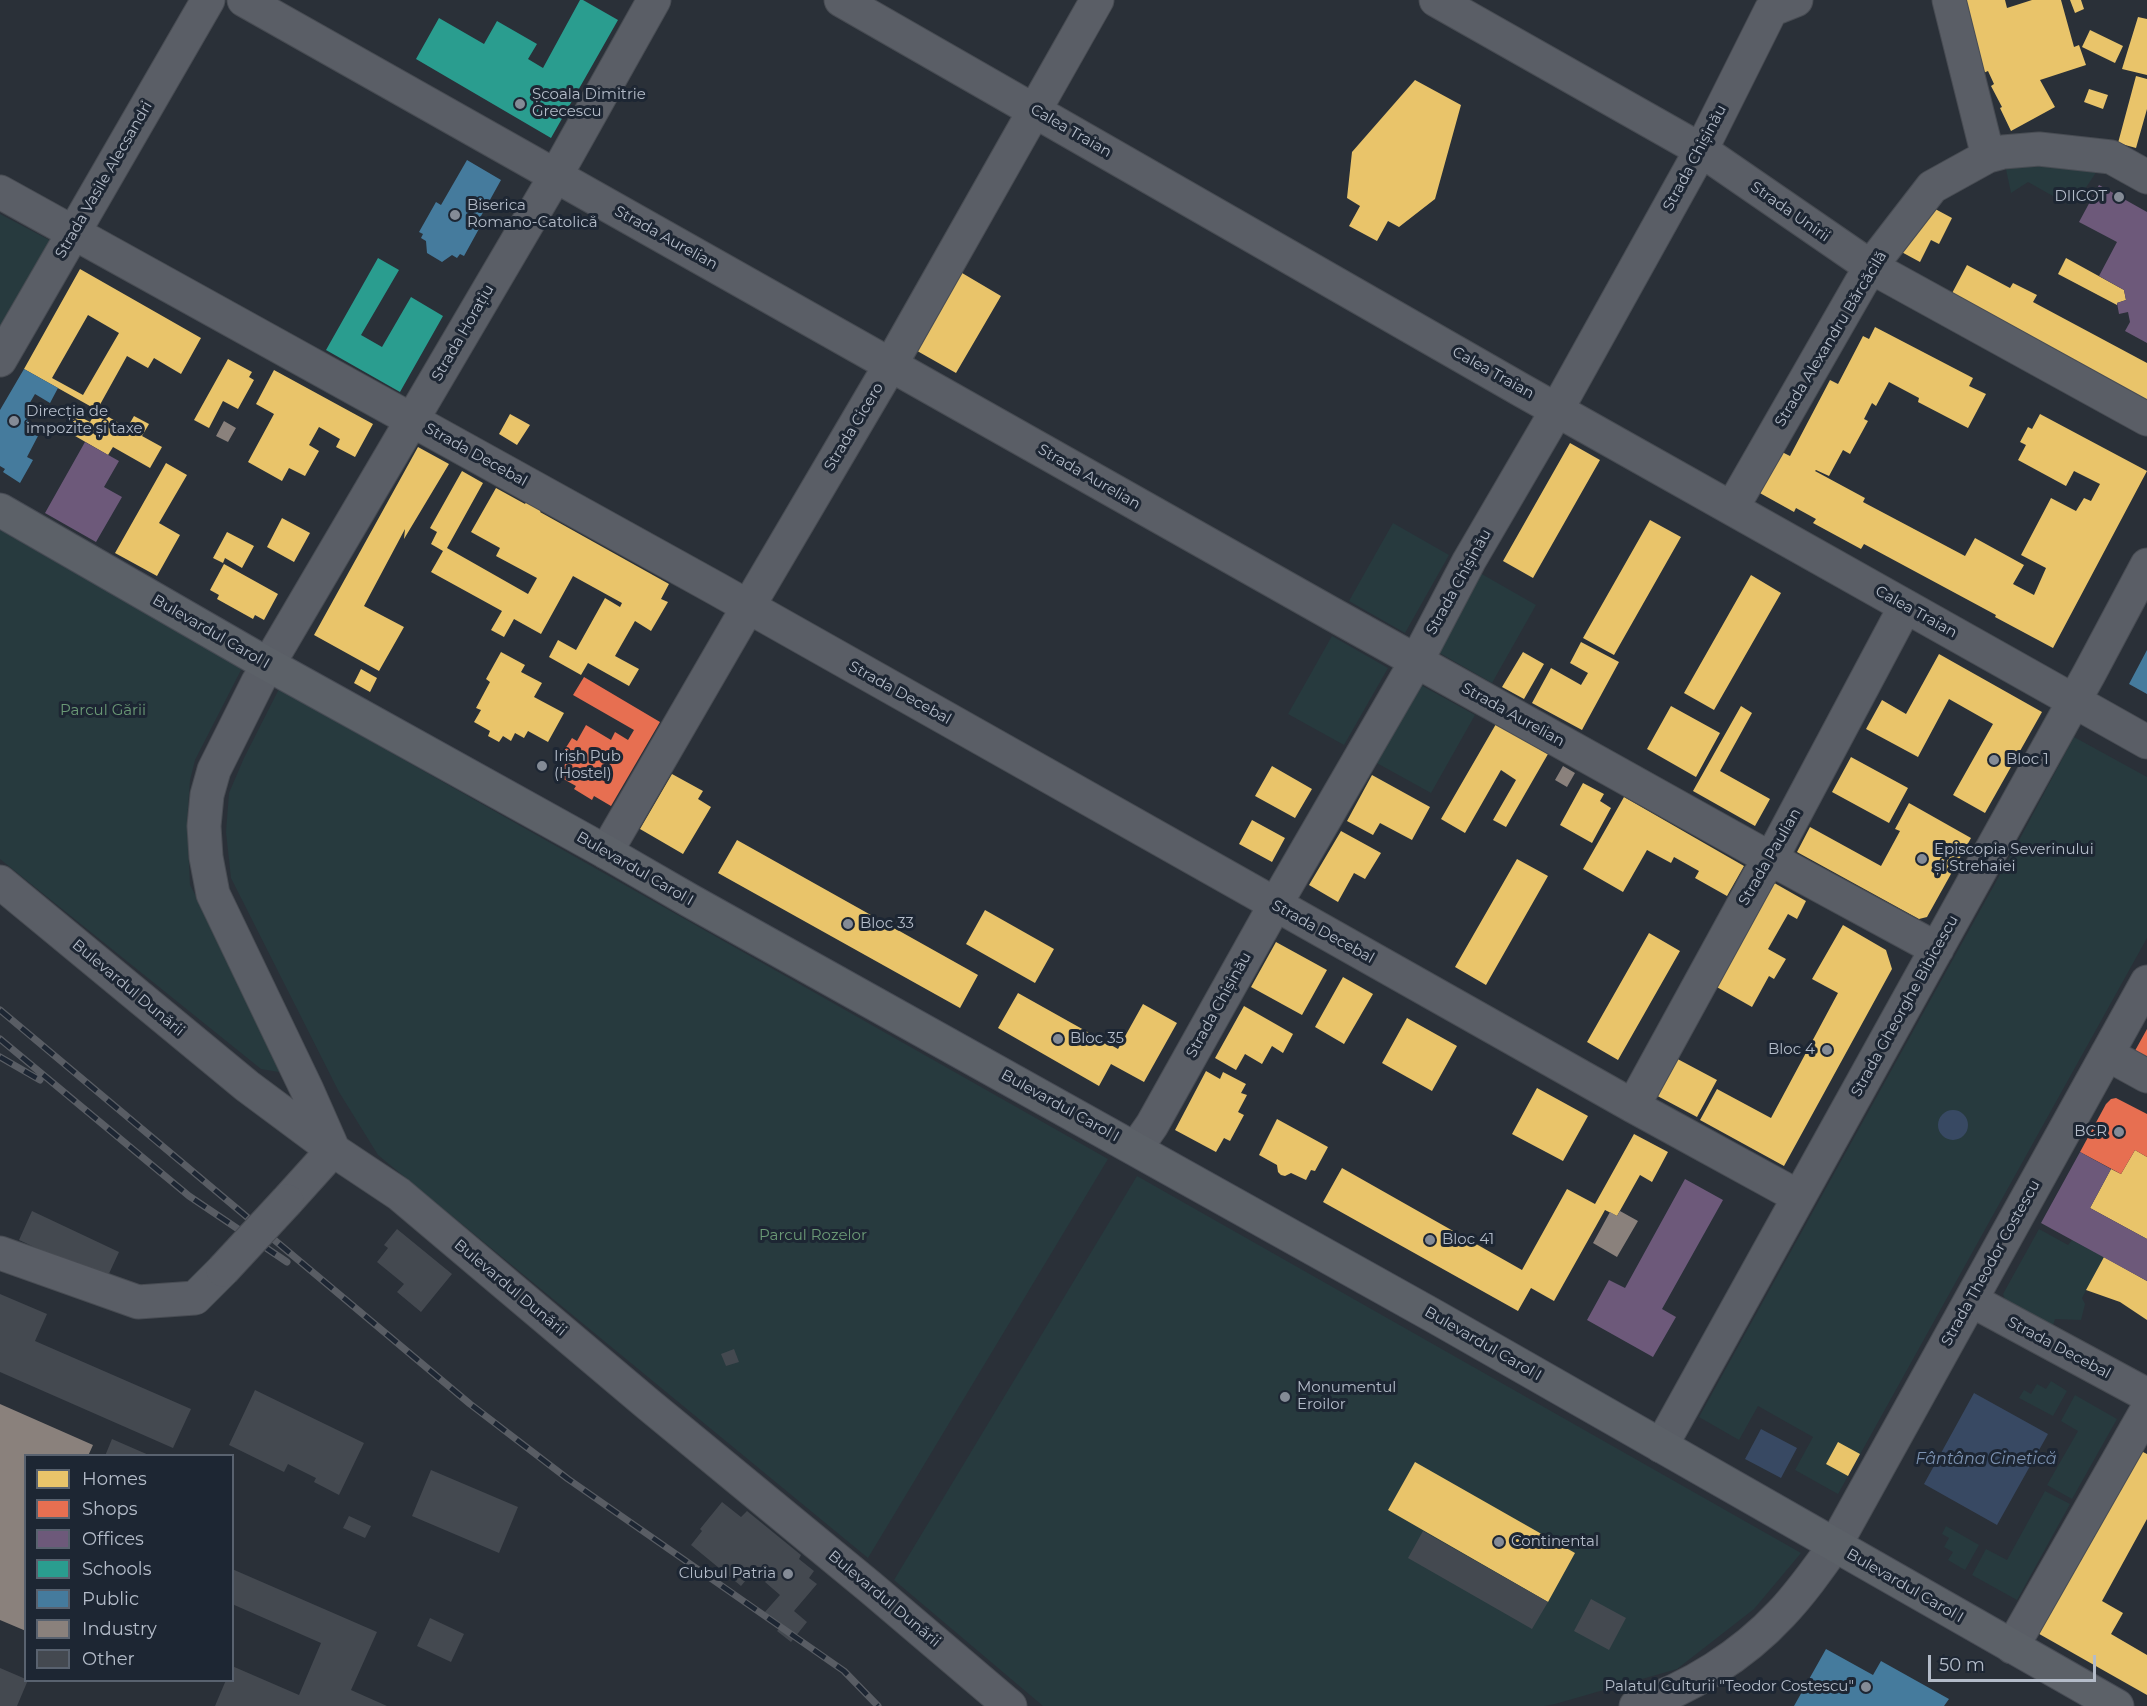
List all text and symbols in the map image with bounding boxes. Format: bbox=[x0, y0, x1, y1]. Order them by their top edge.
place label: Școala Dimitrie Grecescu bbox=[532, 86, 646, 121]
marker: Școala Dimitrie Grecescu bbox=[513, 97, 527, 111]
street label: Strada Vasile Alecsandri bbox=[52, 98, 156, 262]
street label: Calea Traian bbox=[1027, 101, 1115, 161]
street label: Strada Chișinău bbox=[1659, 102, 1731, 214]
street label: Strada Unirii bbox=[1747, 178, 1833, 246]
place label: DIICOT bbox=[2054, 188, 2107, 206]
marker: DIICOT bbox=[2112, 190, 2126, 204]
place label: Biserica Romano-Catolică bbox=[467, 197, 598, 232]
street label: Strada Aurelian bbox=[611, 202, 721, 274]
marker: Biserica Romano-Catolică bbox=[448, 208, 462, 222]
street label: Strada Alexandru Bărcăcilă bbox=[1771, 248, 1891, 430]
street label: Strada Horațiu bbox=[428, 281, 498, 385]
street label: Calea Traian bbox=[1449, 343, 1537, 403]
street label: Strada Cicero bbox=[821, 380, 887, 474]
place label: Direcția de impozite și taxe bbox=[26, 403, 142, 438]
marker: Direcția de impozite și taxe bbox=[7, 414, 21, 428]
street label: Strada Decebal bbox=[422, 419, 530, 491]
street label: Strada Aurelian bbox=[1035, 440, 1143, 514]
street label: Strada Chișinău bbox=[1423, 526, 1495, 638]
street label: Calea Traian bbox=[1872, 582, 1960, 642]
street label: Bulevardul Carol I bbox=[149, 591, 273, 673]
street label: Strada Decebal bbox=[846, 657, 954, 729]
street label: Strada Aurelian bbox=[1458, 679, 1568, 751]
park label: Parcul Gării bbox=[60, 702, 146, 720]
place label: Irish Pub (Hostel) bbox=[554, 748, 621, 783]
place label: Bloc 1 bbox=[2006, 751, 2049, 769]
marker: Bloc 1 bbox=[1987, 753, 2001, 767]
marker: Irish Pub (Hostel) bbox=[535, 759, 549, 773]
street label: Strada Paulian bbox=[1735, 805, 1805, 909]
street label: Bulevardul Carol I bbox=[573, 828, 697, 910]
place label: Episcopia Severinului și Strehaiei bbox=[1934, 841, 2094, 876]
marker: Episcopia Severinului și Strehaiei bbox=[1915, 852, 1929, 866]
street label: Strada Decebal bbox=[1269, 896, 1377, 968]
street label: Strada Gheorghe Bibicescu bbox=[1848, 912, 1962, 1100]
place label: Bloc 33 bbox=[860, 915, 914, 933]
marker: Bloc 33 bbox=[841, 917, 855, 931]
street label: Bulevardul Dunării bbox=[68, 936, 188, 1040]
street label: Strada Chișinău bbox=[1183, 949, 1255, 1061]
place label: Bloc 35 bbox=[1070, 1030, 1124, 1048]
marker: Bloc 35 bbox=[1051, 1032, 1065, 1046]
place label: Bloc 4 bbox=[1768, 1041, 1815, 1059]
marker: Bloc 4 bbox=[1820, 1043, 1834, 1057]
street label: Bulevardul Carol I bbox=[998, 1066, 1122, 1146]
place label: BCR bbox=[2074, 1123, 2107, 1141]
marker: BCR bbox=[2112, 1125, 2126, 1139]
street label: Strada Theodor Costescu bbox=[1938, 1177, 2044, 1349]
park label: Parcul Rozelor bbox=[759, 1227, 867, 1245]
place label: Bloc 41 bbox=[1442, 1231, 1494, 1249]
marker: Bloc 41 bbox=[1423, 1233, 1437, 1247]
street label: Bulevardul Dunării bbox=[450, 1236, 570, 1340]
street label: Bulevardul Carol I bbox=[1421, 1303, 1545, 1385]
street label: Strada Decebal bbox=[2004, 1313, 2114, 1383]
place label: Monumentul Eroilor bbox=[1297, 1379, 1396, 1414]
marker: Monumentul Eroilor bbox=[1278, 1390, 1292, 1404]
water label: Fântâna Cinetică bbox=[1915, 1449, 2057, 1469]
legend bbox=[24, 1454, 234, 1682]
text: Homes bbox=[82, 1468, 147, 1490]
text: Shops bbox=[82, 1498, 138, 1520]
text: Offices bbox=[82, 1528, 144, 1550]
place label: Continental bbox=[1511, 1533, 1599, 1551]
marker: Continental bbox=[1492, 1535, 1506, 1549]
street label: Bulevardul Carol I bbox=[1843, 1545, 1967, 1627]
street label: Bulevardul Dunării bbox=[824, 1547, 944, 1651]
text: Schools bbox=[82, 1558, 151, 1580]
place label: Clubul Patria bbox=[679, 1565, 776, 1583]
marker: Clubul Patria bbox=[781, 1567, 795, 1581]
text: Public bbox=[82, 1588, 139, 1610]
text: Industry bbox=[82, 1618, 157, 1640]
scale bar bbox=[1931, 1643, 2099, 1681]
text: Other bbox=[82, 1648, 135, 1670]
text: 50 m bbox=[1939, 1654, 1985, 1676]
place label: Palatul Culturii "Teodor Costescu" bbox=[1604, 1678, 1854, 1696]
marker: Palatul Culturii "Teodor Costescu" bbox=[1859, 1680, 1873, 1694]

